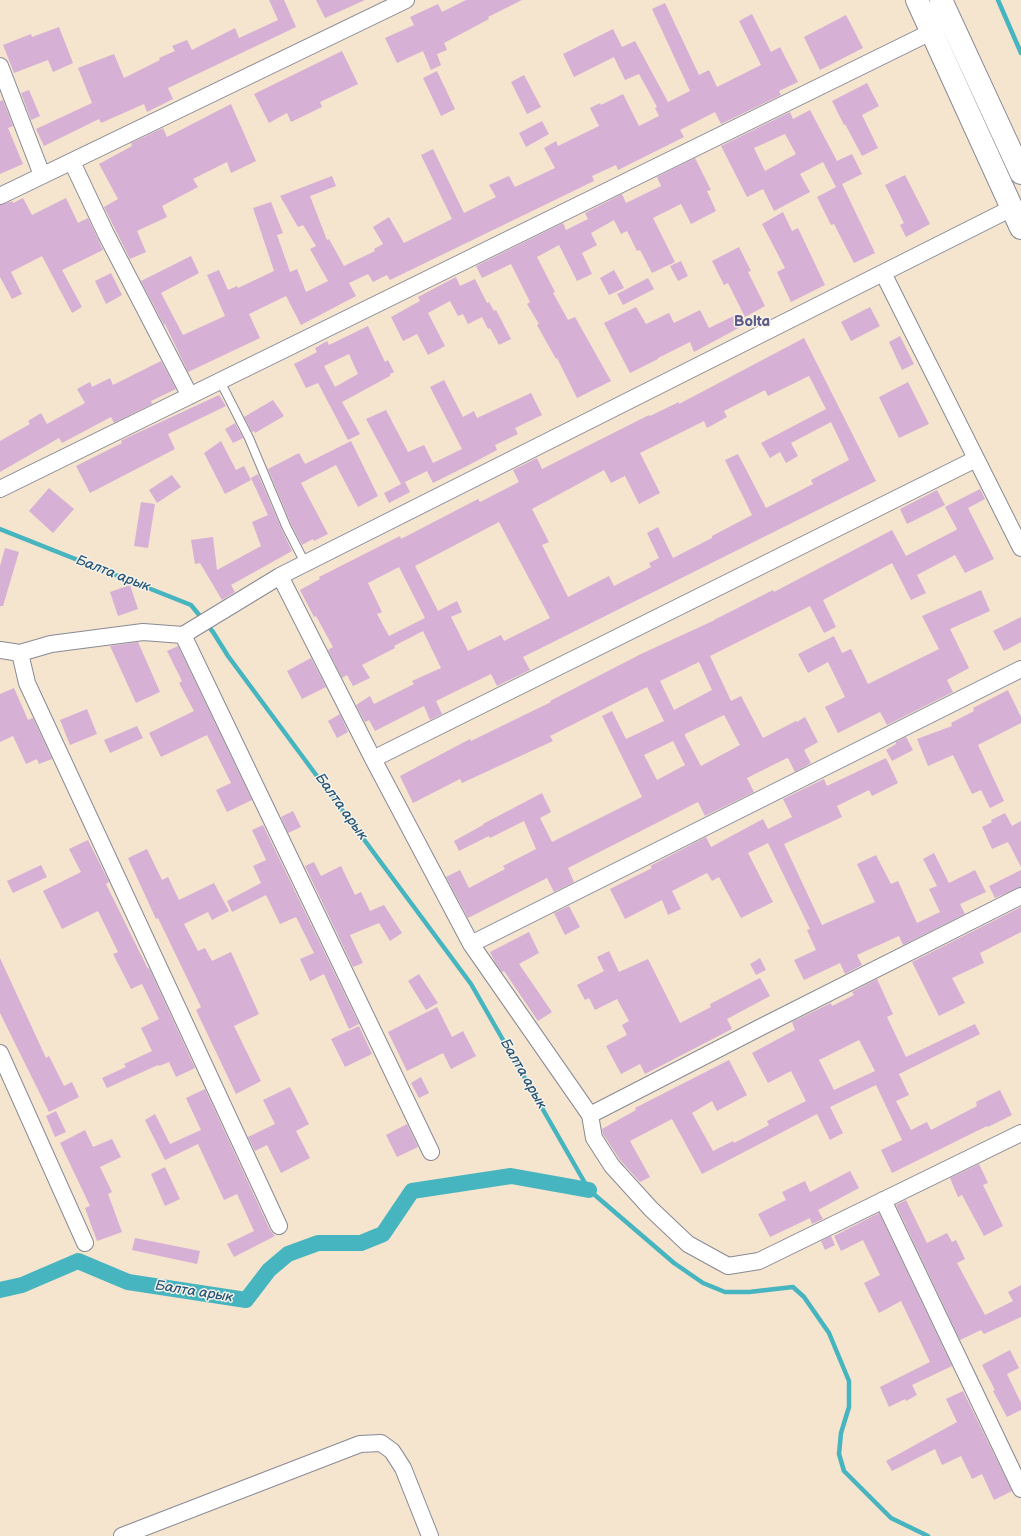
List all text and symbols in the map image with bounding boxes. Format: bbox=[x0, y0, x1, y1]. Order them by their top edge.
district label: Bolta bbox=[734, 313, 770, 331]
water label: Балта арык bbox=[73, 552, 153, 596]
water label: Балта арык bbox=[311, 770, 371, 844]
water label: Балта арык bbox=[496, 1036, 550, 1112]
water label: Балта арык bbox=[154, 1278, 234, 1306]

